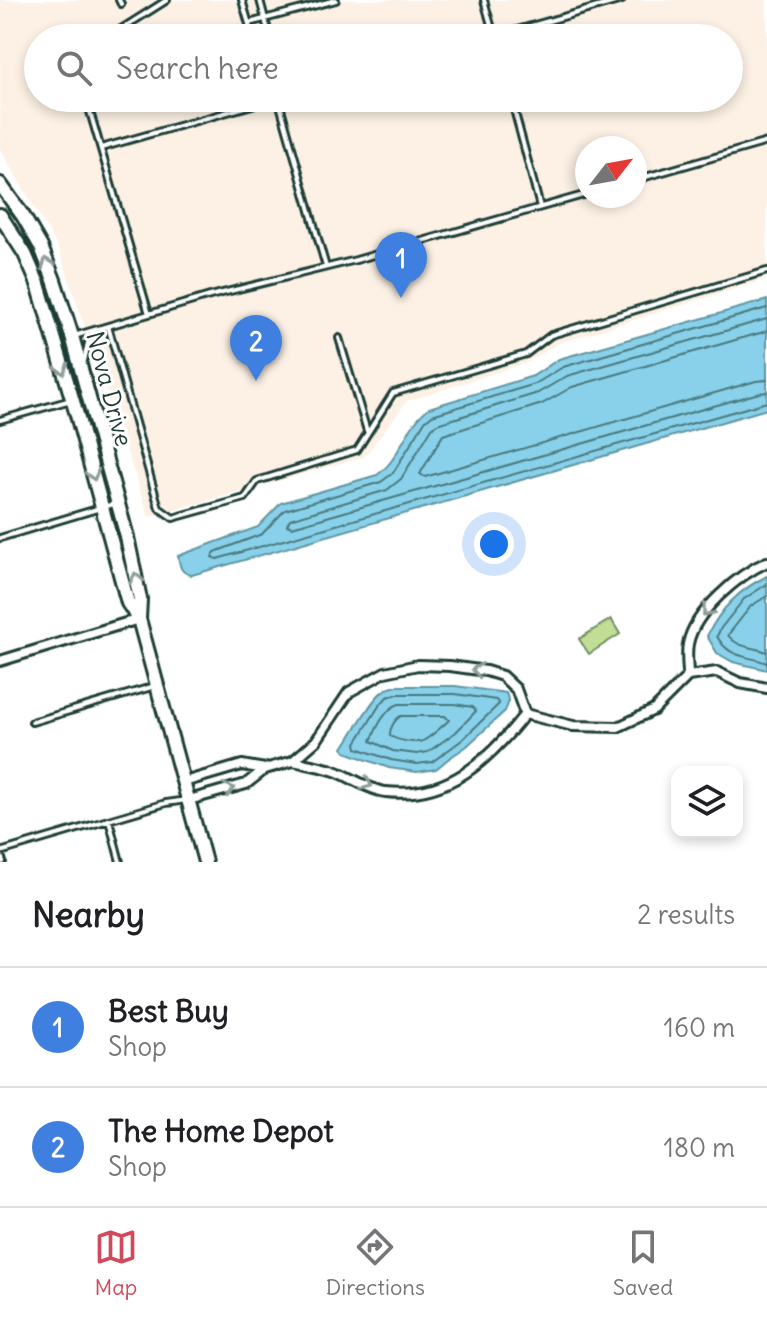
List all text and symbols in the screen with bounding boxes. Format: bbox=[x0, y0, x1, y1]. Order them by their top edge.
search box bbox=[24, 24, 743, 112]
icon: search bbox=[52, 46, 96, 90]
text: Search here bbox=[116, 49, 279, 87]
north arrow bbox=[575, 136, 647, 208]
pin: 1 bbox=[375, 232, 427, 298]
one-way arrow bbox=[40, 256, 57, 270]
pin: 2 bbox=[230, 315, 282, 381]
street label: Nova Drive bbox=[80, 328, 140, 449]
one-way arrow bbox=[53, 362, 69, 376]
one-way arrow bbox=[84, 467, 100, 481]
your location bbox=[474, 524, 514, 564]
one-way arrow bbox=[128, 571, 145, 585]
one-way arrow bbox=[702, 601, 717, 616]
one-way arrow bbox=[470, 663, 484, 680]
map controls bbox=[671, 766, 743, 838]
button: layers bbox=[671, 766, 743, 838]
one-way arrow bbox=[358, 775, 373, 791]
one-way arrow bbox=[222, 781, 236, 798]
text: Nearby bbox=[32, 893, 145, 936]
text: 2 results bbox=[637, 898, 735, 931]
text: Best Buy bbox=[108, 992, 229, 1030]
text: 1 bbox=[53, 1011, 63, 1044]
text: 160 m bbox=[664, 1011, 735, 1044]
text: Shop bbox=[108, 1030, 167, 1063]
text: The Home Depot bbox=[108, 1112, 334, 1150]
text: 2 bbox=[51, 1131, 65, 1164]
text: 180 m bbox=[664, 1131, 735, 1164]
text: Shop bbox=[108, 1150, 167, 1183]
tab: Map bbox=[94, 1225, 138, 1301]
tab: Directions bbox=[326, 1225, 425, 1301]
tab: Saved bbox=[613, 1225, 673, 1301]

